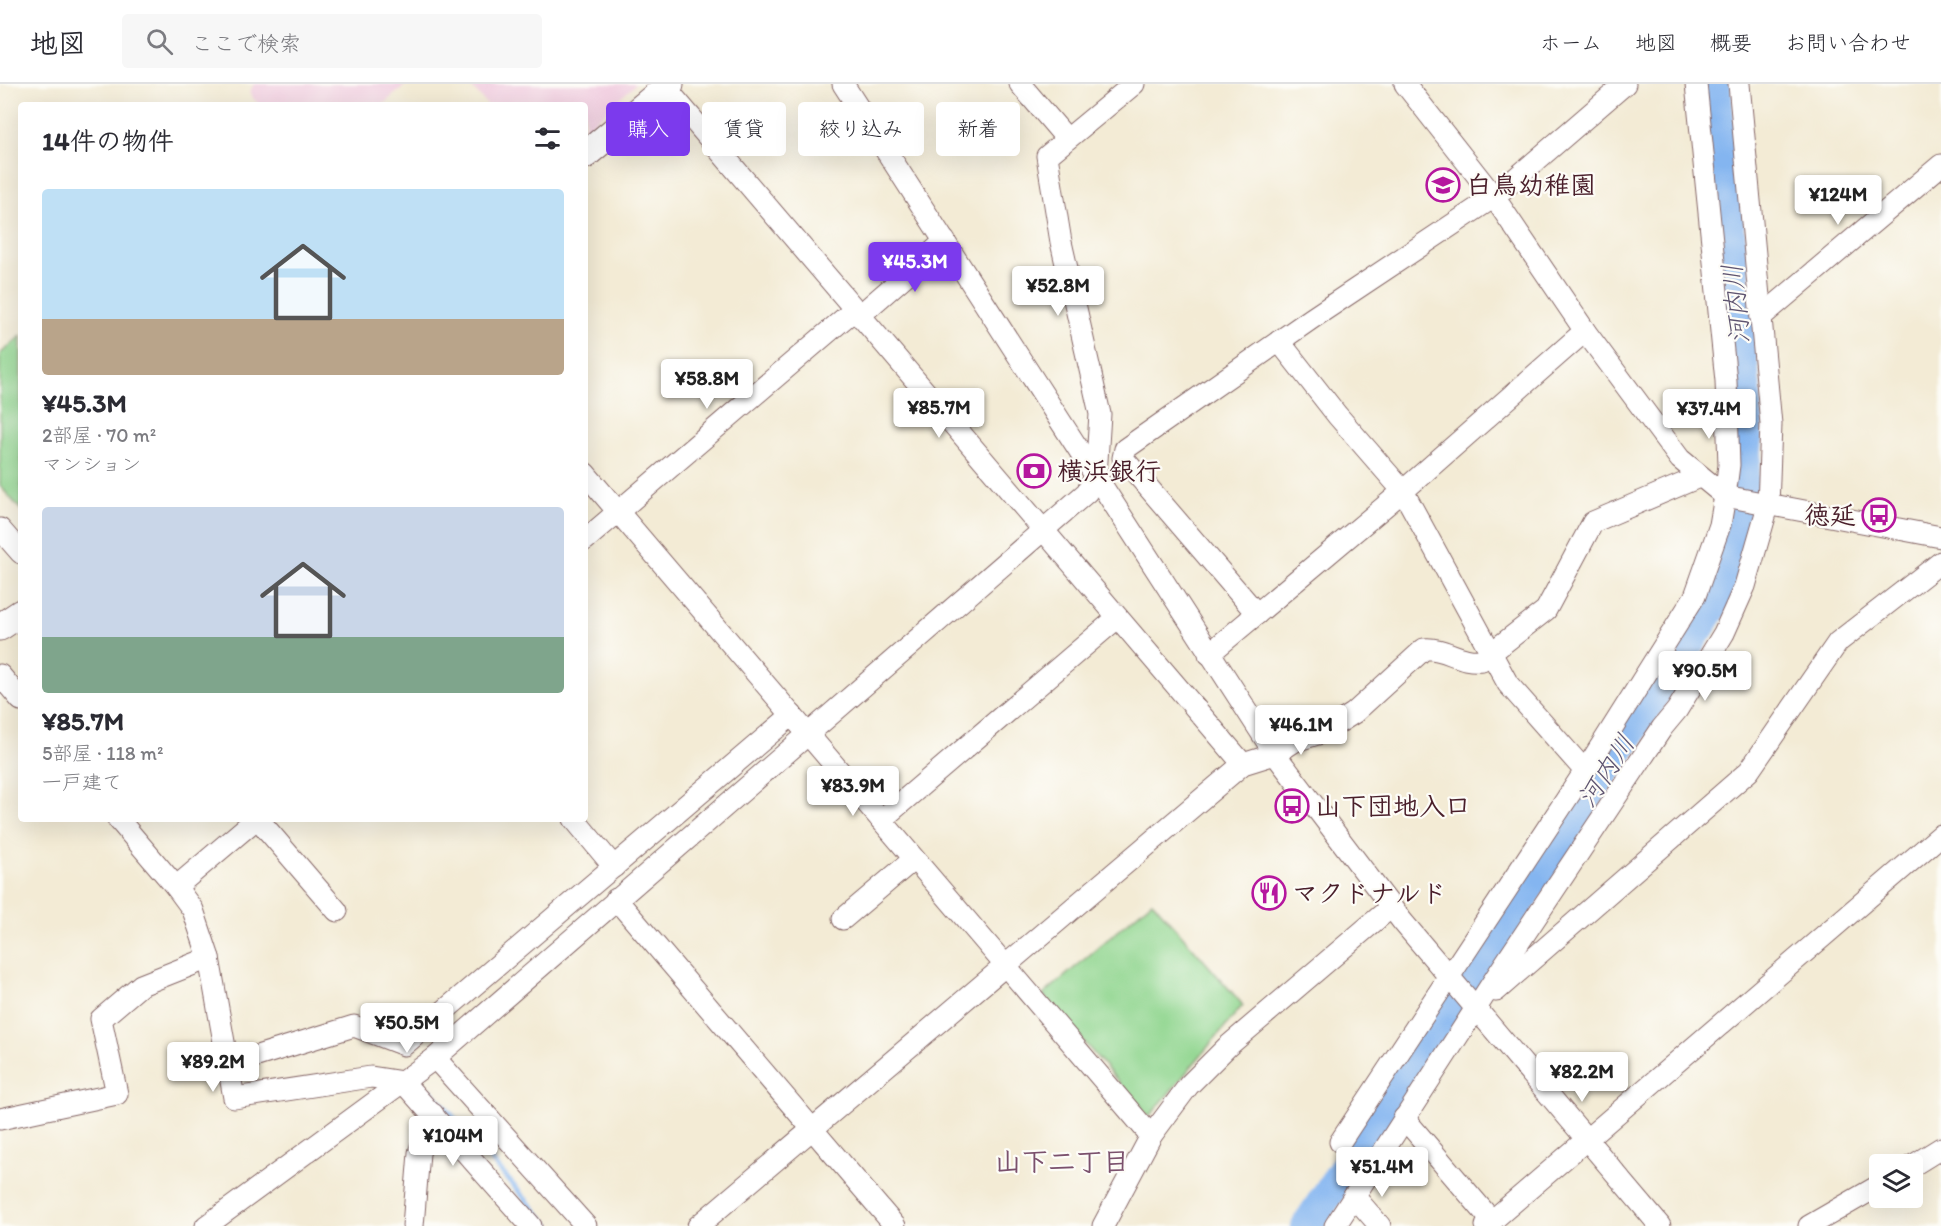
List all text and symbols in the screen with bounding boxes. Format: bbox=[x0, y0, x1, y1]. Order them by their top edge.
search box bbox=[122, 14, 542, 68]
icon: search bbox=[143, 25, 176, 58]
text: 地図 bbox=[30, 26, 86, 60]
text: ここで検索 bbox=[191, 30, 301, 57]
text: ホーム bbox=[1540, 30, 1602, 55]
text: 地図 bbox=[1635, 30, 1677, 55]
text: 概要 bbox=[1710, 30, 1752, 55]
text: お問い合わせ bbox=[1785, 30, 1911, 55]
chip: 購入 bbox=[606, 102, 690, 156]
chip: 賃貸 bbox=[702, 102, 786, 156]
chip: 絞り込み bbox=[798, 102, 924, 156]
chip: 新着 bbox=[936, 102, 1020, 156]
icon: filters bbox=[531, 122, 564, 155]
text: 14件の物件 bbox=[42, 125, 174, 157]
school or university icon: 白鳥幼稚園 bbox=[1425, 167, 1461, 203]
place label: 白鳥幼稚園 bbox=[1466, 169, 1596, 201]
pin: ¥124M bbox=[1796, 175, 1880, 226]
text: ¥124M bbox=[1809, 182, 1867, 206]
icon: home bbox=[249, 228, 357, 336]
pin: ¥45.3M bbox=[866, 242, 964, 293]
text: ¥45.3M bbox=[882, 249, 948, 273]
water label: 河内川 bbox=[1715, 262, 1756, 346]
pin: ¥52.8M bbox=[1009, 266, 1107, 317]
text: ¥52.8M bbox=[1026, 273, 1090, 297]
pin: ¥58.8M bbox=[658, 359, 756, 410]
text: ¥58.8M bbox=[675, 366, 739, 390]
text: ¥45.3M bbox=[42, 387, 127, 419]
pin: ¥85.7M bbox=[890, 388, 988, 439]
pin: ¥37.4M bbox=[1660, 389, 1758, 440]
text: ¥85.7M bbox=[907, 395, 971, 419]
text: ¥37.4M bbox=[1677, 396, 1741, 420]
text: 2部屋 · 70 m² bbox=[42, 423, 156, 447]
text: マンション bbox=[42, 452, 141, 476]
bank icon: 横浜銀行 bbox=[1016, 453, 1052, 489]
place label: 横浜銀行 bbox=[1057, 455, 1161, 487]
bus stop icon: 徳延 bbox=[1861, 497, 1897, 533]
place label: 徳延 bbox=[1804, 499, 1856, 531]
icon: home bbox=[249, 546, 357, 654]
pin: ¥90.5M bbox=[1656, 651, 1754, 702]
text: ¥90.5M bbox=[1672, 658, 1738, 682]
text: ¥85.7M bbox=[42, 705, 124, 737]
pin: ¥46.1M bbox=[1252, 705, 1350, 756]
text: ¥46.1M bbox=[1269, 712, 1333, 736]
water label: 河内川 bbox=[1570, 728, 1641, 814]
text: 5部屋 · 118 m² bbox=[42, 741, 163, 765]
pin: ¥83.9M bbox=[804, 766, 902, 817]
text: 一戸建て bbox=[42, 770, 122, 794]
text: ¥83.9M bbox=[821, 773, 885, 797]
bus stop icon: 山下団地入口 bbox=[1274, 788, 1310, 824]
place label: 山下団地入口 bbox=[1315, 790, 1471, 822]
restaurant icon: マクドナルド bbox=[1251, 875, 1287, 911]
place label: マクドナルド bbox=[1292, 877, 1447, 909]
pin: ¥50.5M bbox=[358, 1003, 456, 1054]
text: ¥50.5M bbox=[374, 1010, 440, 1034]
pin: ¥89.2M bbox=[164, 1042, 262, 1093]
text: ¥89.2M bbox=[181, 1049, 245, 1073]
pin: ¥82.2M bbox=[1533, 1052, 1631, 1103]
text: ¥82.2M bbox=[1550, 1059, 1614, 1083]
pin: ¥104M bbox=[411, 1116, 495, 1167]
text: ¥104M bbox=[423, 1123, 483, 1147]
district label: 山下二丁目 bbox=[995, 1145, 1130, 1178]
pin: ¥51.4M bbox=[1333, 1147, 1431, 1198]
text: ¥51.4M bbox=[1350, 1154, 1414, 1178]
map controls bbox=[1869, 1154, 1923, 1208]
button: layers bbox=[1869, 1154, 1923, 1208]

